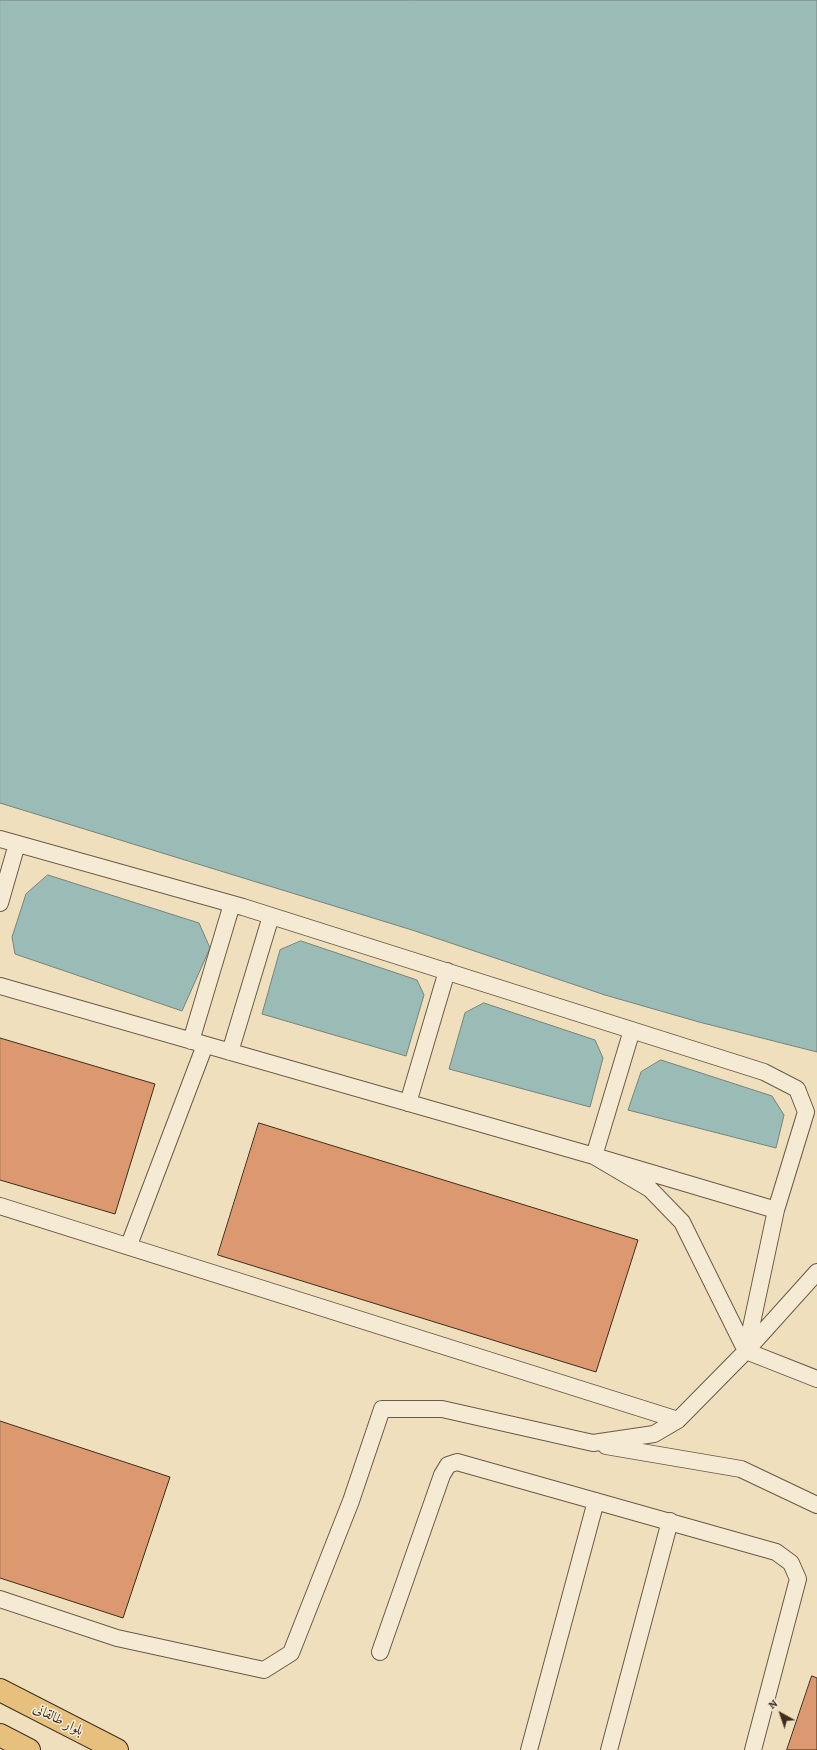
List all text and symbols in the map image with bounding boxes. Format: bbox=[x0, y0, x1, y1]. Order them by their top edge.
north arrow bbox=[761, 1694, 801, 1734]
text: N bbox=[765, 1696, 781, 1713]
street label: بلوار طالقانی bbox=[30, 1700, 86, 1740]

